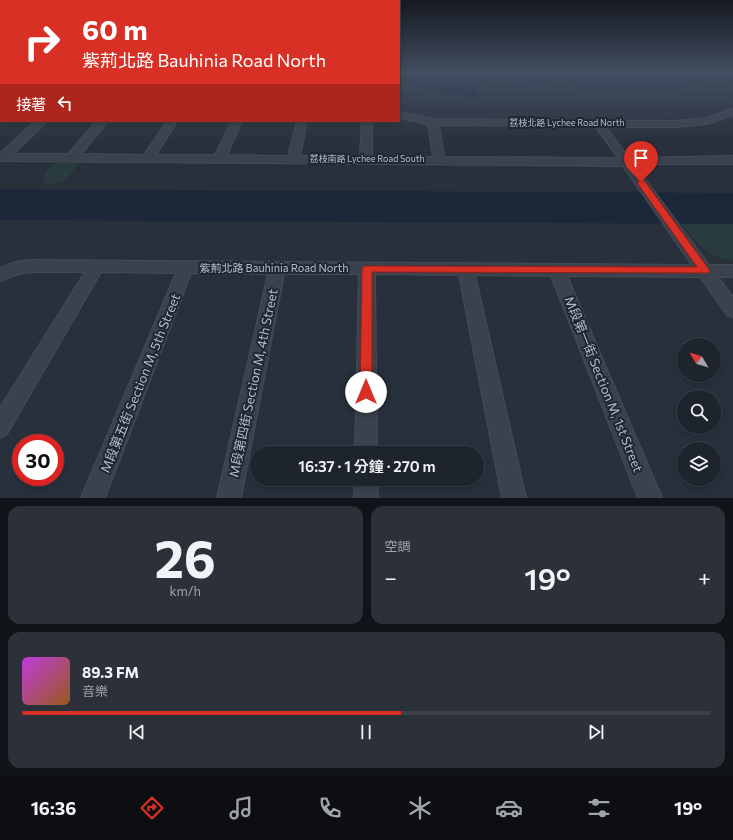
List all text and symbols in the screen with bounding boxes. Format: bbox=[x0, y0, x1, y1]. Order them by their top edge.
text: 60 m bbox=[82, 12, 148, 46]
icon: right bbox=[16, 16, 68, 68]
text: 紫荊北路 Bauhinia Road North bbox=[82, 49, 326, 71]
icon: left bbox=[54, 92, 76, 114]
text: 接著 bbox=[16, 95, 46, 113]
street label: 荔枝北路 Lychee Road North bbox=[509, 117, 625, 128]
pin bbox=[624, 141, 658, 182]
icon: arrive bbox=[630, 147, 652, 169]
street label: 荔枝南路 Lychee Road South bbox=[309, 153, 425, 164]
street label: 紫荊北路 Bauhinia Road North bbox=[199, 261, 349, 274]
street label: M段第四街 Section M, 4th Street bbox=[225, 287, 281, 479]
street label: M段第五街 Section M, 5th Street bbox=[97, 291, 183, 475]
street label: M段第一街 Section M, 1st Street bbox=[561, 294, 647, 474]
north arrow bbox=[677, 338, 721, 382]
map controls bbox=[677, 338, 721, 486]
position arrow bbox=[345, 371, 387, 413]
button: search bbox=[677, 390, 721, 434]
speed limit sign: 30 bbox=[12, 434, 64, 486]
button: layers bbox=[677, 442, 721, 486]
text: 16:37 · 1 分鐘 · 270 m bbox=[298, 457, 436, 475]
text: 26 bbox=[155, 525, 216, 589]
text: 空調 bbox=[385, 538, 411, 554]
text: 19° bbox=[524, 559, 571, 596]
text: − bbox=[385, 564, 397, 591]
text: + bbox=[698, 564, 711, 591]
text: km/h bbox=[169, 583, 201, 599]
text: 89.3 FM bbox=[82, 663, 139, 681]
text: 音樂 bbox=[82, 683, 108, 699]
icon: previous bbox=[126, 721, 148, 743]
icon: pause bbox=[355, 721, 377, 743]
icon: next bbox=[585, 721, 607, 743]
icon: directions bbox=[138, 794, 166, 822]
icon: music bbox=[227, 794, 255, 822]
icon: phone bbox=[316, 794, 344, 822]
icon: climate bbox=[406, 794, 434, 822]
icon: car bbox=[495, 794, 523, 822]
icon: filters bbox=[585, 794, 613, 822]
text: 16:36 bbox=[31, 797, 76, 819]
text: 19° bbox=[674, 797, 702, 819]

